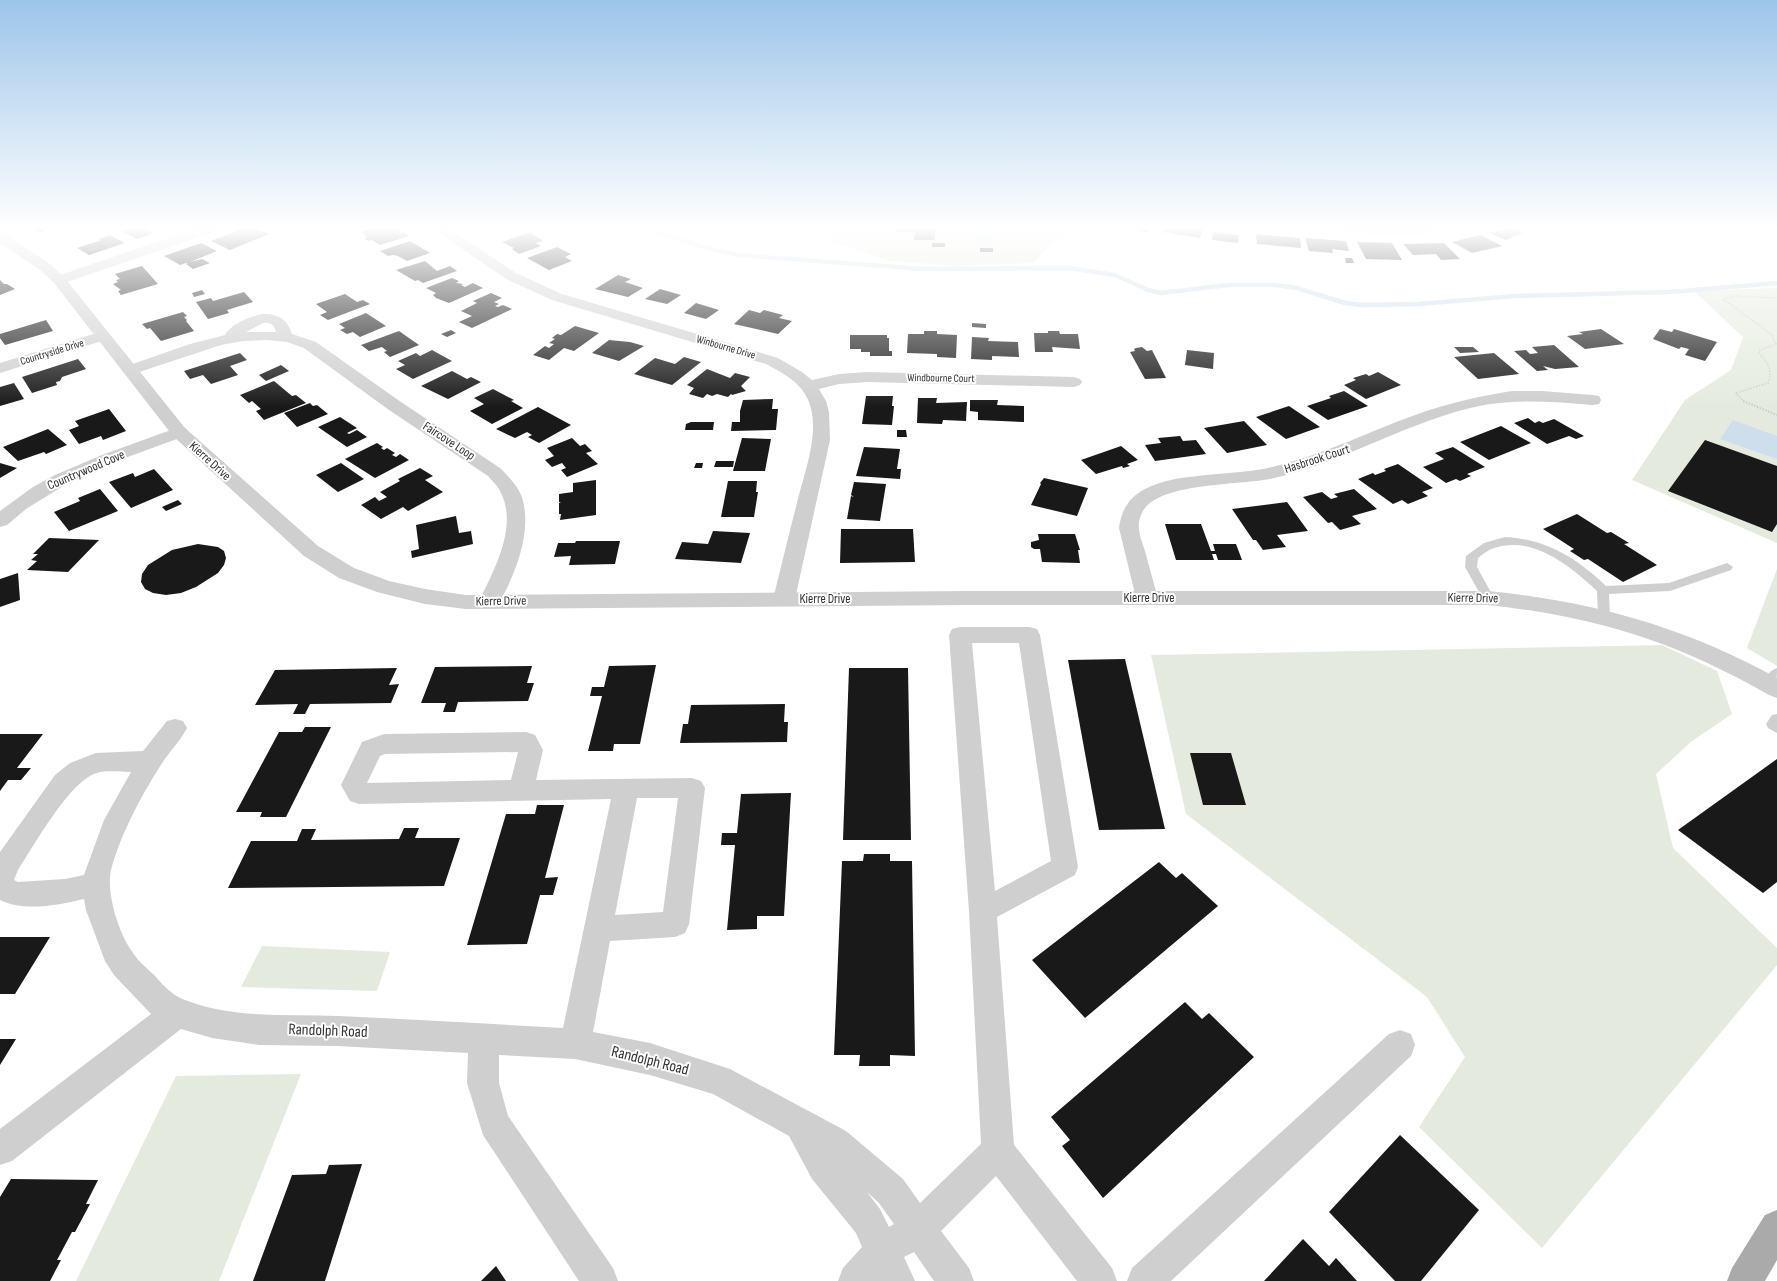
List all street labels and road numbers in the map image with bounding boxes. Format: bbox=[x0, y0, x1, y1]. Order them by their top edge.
street label: Winbourne Drive bbox=[695, 332, 757, 362]
street label: Countryside Drive bbox=[19, 336, 85, 368]
street label: Windbourne Court bbox=[907, 371, 975, 385]
street label: Faircove Loop bbox=[420, 418, 478, 464]
street label: Kierre Drive bbox=[186, 438, 234, 484]
street label: Hasbrook Court bbox=[1282, 441, 1352, 477]
street label: Countrywood Cove bbox=[45, 446, 127, 494]
street label: Kierre Drive bbox=[1124, 590, 1174, 606]
street label: Kierre Drive bbox=[1447, 590, 1499, 606]
street label: Kierre Drive bbox=[800, 591, 850, 607]
street label: Kierre Drive bbox=[475, 593, 527, 609]
street label: Randolph Road bbox=[288, 1020, 368, 1042]
street label: Randolph Road bbox=[609, 1042, 691, 1080]

